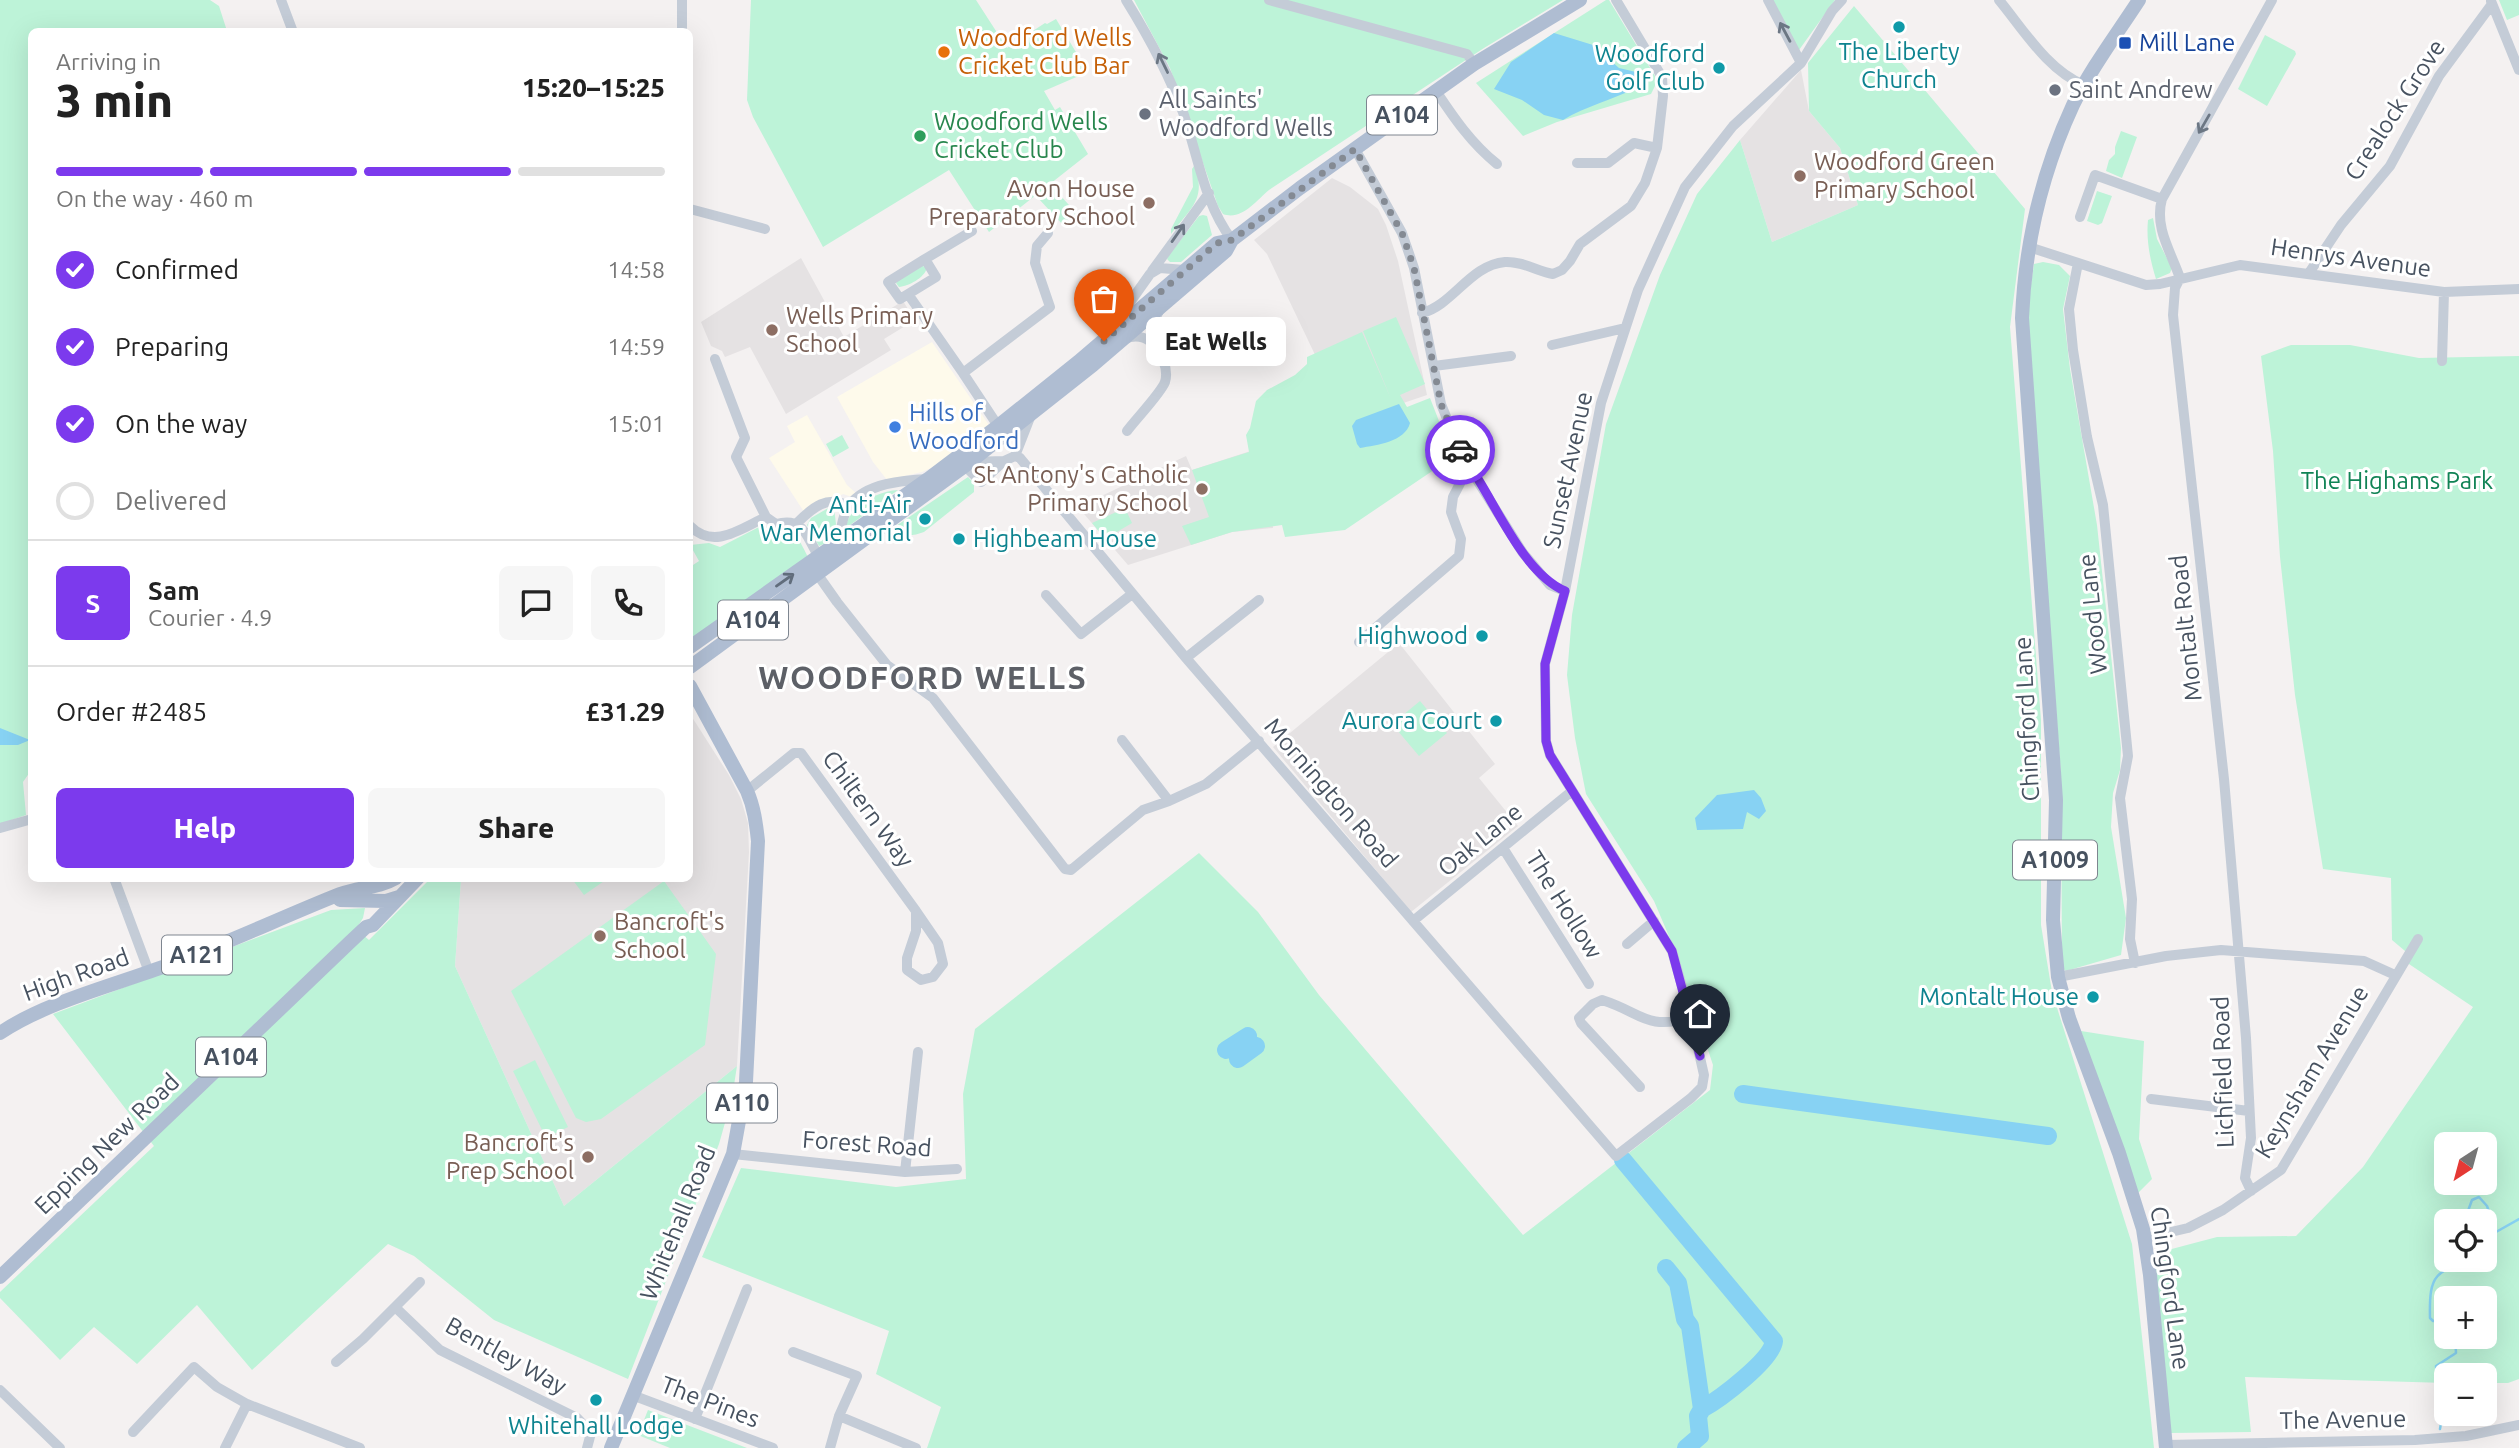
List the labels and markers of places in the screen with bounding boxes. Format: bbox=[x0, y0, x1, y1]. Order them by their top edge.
marker: The Liberty Church bbox=[1891, 19, 1907, 35]
place label: Woodford Wells Cricket Club Bar bbox=[958, 24, 1132, 79]
place label: Mill Lane bbox=[2139, 29, 2235, 56]
marker: Mill Lane bbox=[2117, 35, 2133, 51]
place label: The Liberty Church bbox=[1838, 38, 1960, 93]
place label: Woodford Golf Club bbox=[1595, 40, 1705, 95]
marker: Woodford Wells Cricket Club Bar bbox=[936, 44, 952, 60]
marker: Woodford Golf Club bbox=[1711, 60, 1727, 76]
place label: Saint Andrew bbox=[2069, 76, 2213, 103]
marker: Saint Andrew bbox=[2047, 82, 2063, 98]
place label: All Saints' Woodford Wells bbox=[1159, 86, 1333, 141]
marker: All Saints' Woodford Wells bbox=[1137, 106, 1153, 122]
place label: Woodford Wells Cricket Club bbox=[934, 108, 1108, 163]
marker: Woodford Wells Cricket Club bbox=[912, 128, 928, 144]
place label: Woodford Green Primary School bbox=[1814, 148, 1995, 203]
marker: Woodford Green Primary School bbox=[1792, 168, 1808, 184]
place label: Avon House Preparatory School bbox=[929, 175, 1135, 230]
marker: Avon House Preparatory School bbox=[1141, 195, 1157, 211]
pin bbox=[1074, 269, 1134, 341]
place label: Wells Primary School bbox=[786, 302, 934, 357]
callout: Eat Wells bbox=[1146, 316, 1286, 366]
marker: Wells Primary School bbox=[764, 322, 780, 338]
place label: Hills of Woodford bbox=[909, 399, 1019, 454]
marker: Hills of Woodford bbox=[887, 419, 903, 435]
place label: St Antony's Catholic Primary School bbox=[973, 461, 1188, 516]
marker: St Antony's Catholic Primary School bbox=[1194, 481, 1210, 497]
place label: Anti-Air War Memorial bbox=[760, 491, 911, 546]
marker: Anti-Air War Memorial bbox=[917, 511, 933, 527]
place label: Highbeam House bbox=[973, 525, 1157, 552]
marker: Highbeam House bbox=[951, 531, 967, 547]
place label: Highwood bbox=[1357, 622, 1468, 649]
marker: Highwood bbox=[1474, 628, 1490, 644]
place label: Aurora Court bbox=[1342, 707, 1483, 734]
marker: Aurora Court bbox=[1488, 713, 1504, 729]
place label: Bancroft's School bbox=[614, 908, 724, 963]
marker: Bancroft's School bbox=[592, 928, 608, 944]
place label: Montalt House bbox=[1919, 983, 2079, 1010]
pin bbox=[1670, 984, 1730, 1056]
marker: Montalt House bbox=[2085, 989, 2101, 1005]
place label: Bancroft's Prep School bbox=[446, 1129, 574, 1184]
marker: Bancroft's Prep School bbox=[580, 1149, 596, 1165]
marker: Whitehall Lodge bbox=[588, 1392, 604, 1408]
place label: Whitehall Lodge bbox=[508, 1412, 684, 1439]

